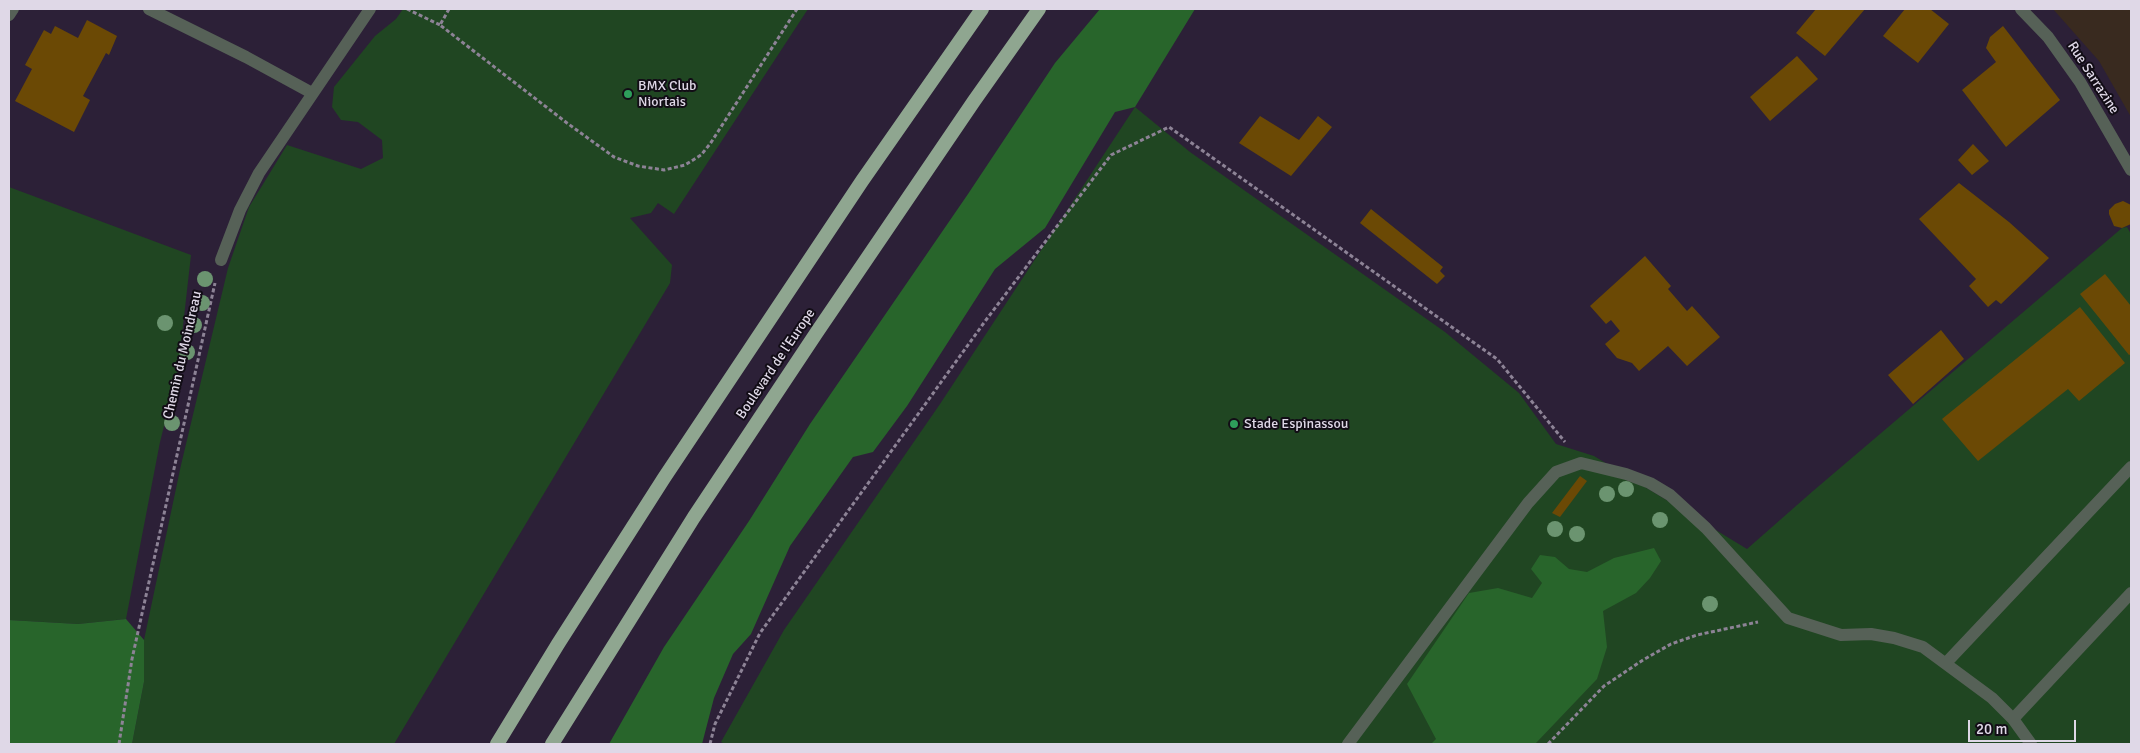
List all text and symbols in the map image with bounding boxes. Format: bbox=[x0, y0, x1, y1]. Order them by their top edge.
street label: Rue Sarrazine bbox=[2063, 39, 2123, 117]
place label: BMX Club Niortais bbox=[638, 78, 696, 110]
marker: BMX Club Niortais bbox=[622, 88, 634, 100]
street label: Chemin du Moindreau bbox=[160, 289, 206, 421]
street label: Boulevard de l'Europe bbox=[733, 306, 819, 422]
place label: Stade Espinassou bbox=[1244, 416, 1348, 432]
marker: Stade Espinassou bbox=[1228, 418, 1240, 430]
scale bar bbox=[1970, 710, 2078, 742]
text: 20 m bbox=[1976, 720, 2007, 738]

